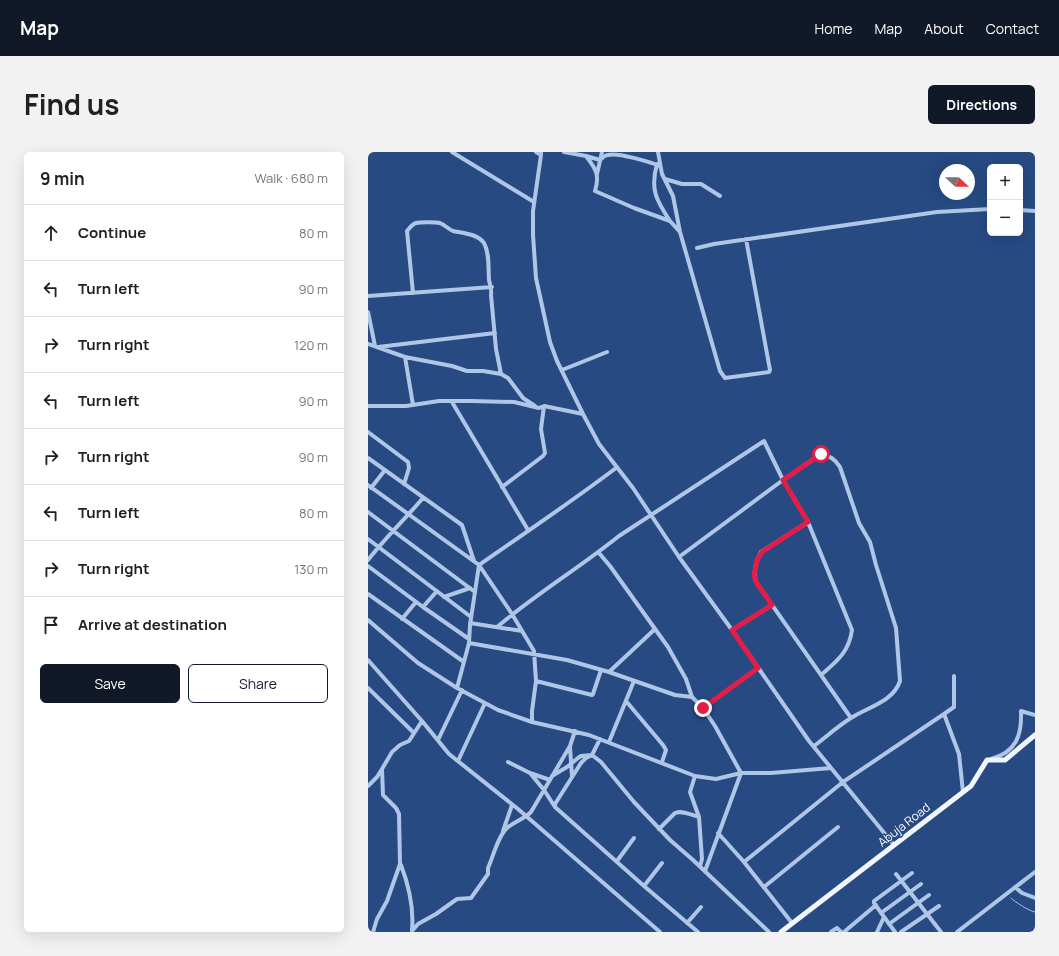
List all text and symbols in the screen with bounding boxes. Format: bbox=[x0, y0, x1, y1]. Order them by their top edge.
text: Map bbox=[20, 15, 59, 41]
text: Home bbox=[815, 19, 852, 38]
text: Map bbox=[874, 19, 902, 38]
text: About bbox=[924, 19, 964, 38]
text: Contact bbox=[986, 19, 1039, 38]
text: Find us bbox=[24, 85, 119, 123]
button: Directions bbox=[928, 85, 1035, 124]
north arrow bbox=[939, 164, 975, 200]
map controls bbox=[987, 164, 1023, 236]
button: + bbox=[987, 164, 1023, 200]
text: 9 min bbox=[40, 167, 85, 190]
text: Walk · 680 m bbox=[254, 169, 328, 187]
button: − bbox=[987, 200, 1023, 236]
icon: ahead bbox=[40, 222, 62, 244]
text: Continue bbox=[78, 222, 146, 243]
text: 80 m bbox=[299, 224, 328, 242]
icon: left bbox=[40, 278, 62, 300]
text: Turn left bbox=[78, 278, 140, 299]
text: 90 m bbox=[298, 280, 328, 298]
icon: right bbox=[40, 334, 62, 356]
text: Turn right bbox=[78, 334, 149, 355]
text: 120 m bbox=[294, 336, 328, 354]
icon: left bbox=[40, 390, 62, 412]
text: Turn left bbox=[78, 390, 140, 411]
text: 90 m bbox=[298, 392, 328, 410]
route start bbox=[812, 445, 830, 463]
icon: right bbox=[40, 446, 62, 468]
text: Turn right bbox=[78, 446, 149, 467]
text: 90 m bbox=[298, 448, 328, 466]
icon: left bbox=[40, 502, 62, 524]
text: Turn left bbox=[78, 502, 140, 523]
text: 80 m bbox=[299, 504, 328, 522]
icon: right bbox=[40, 558, 62, 580]
text: Turn right bbox=[78, 558, 149, 579]
text: 130 m bbox=[294, 560, 328, 578]
icon: arrive bbox=[40, 614, 62, 636]
text: Arrive at destination bbox=[78, 614, 227, 635]
button: Save bbox=[40, 664, 180, 703]
button: Share bbox=[188, 664, 328, 703]
route end bbox=[694, 699, 712, 717]
street label: Abuja Road bbox=[874, 799, 933, 851]

